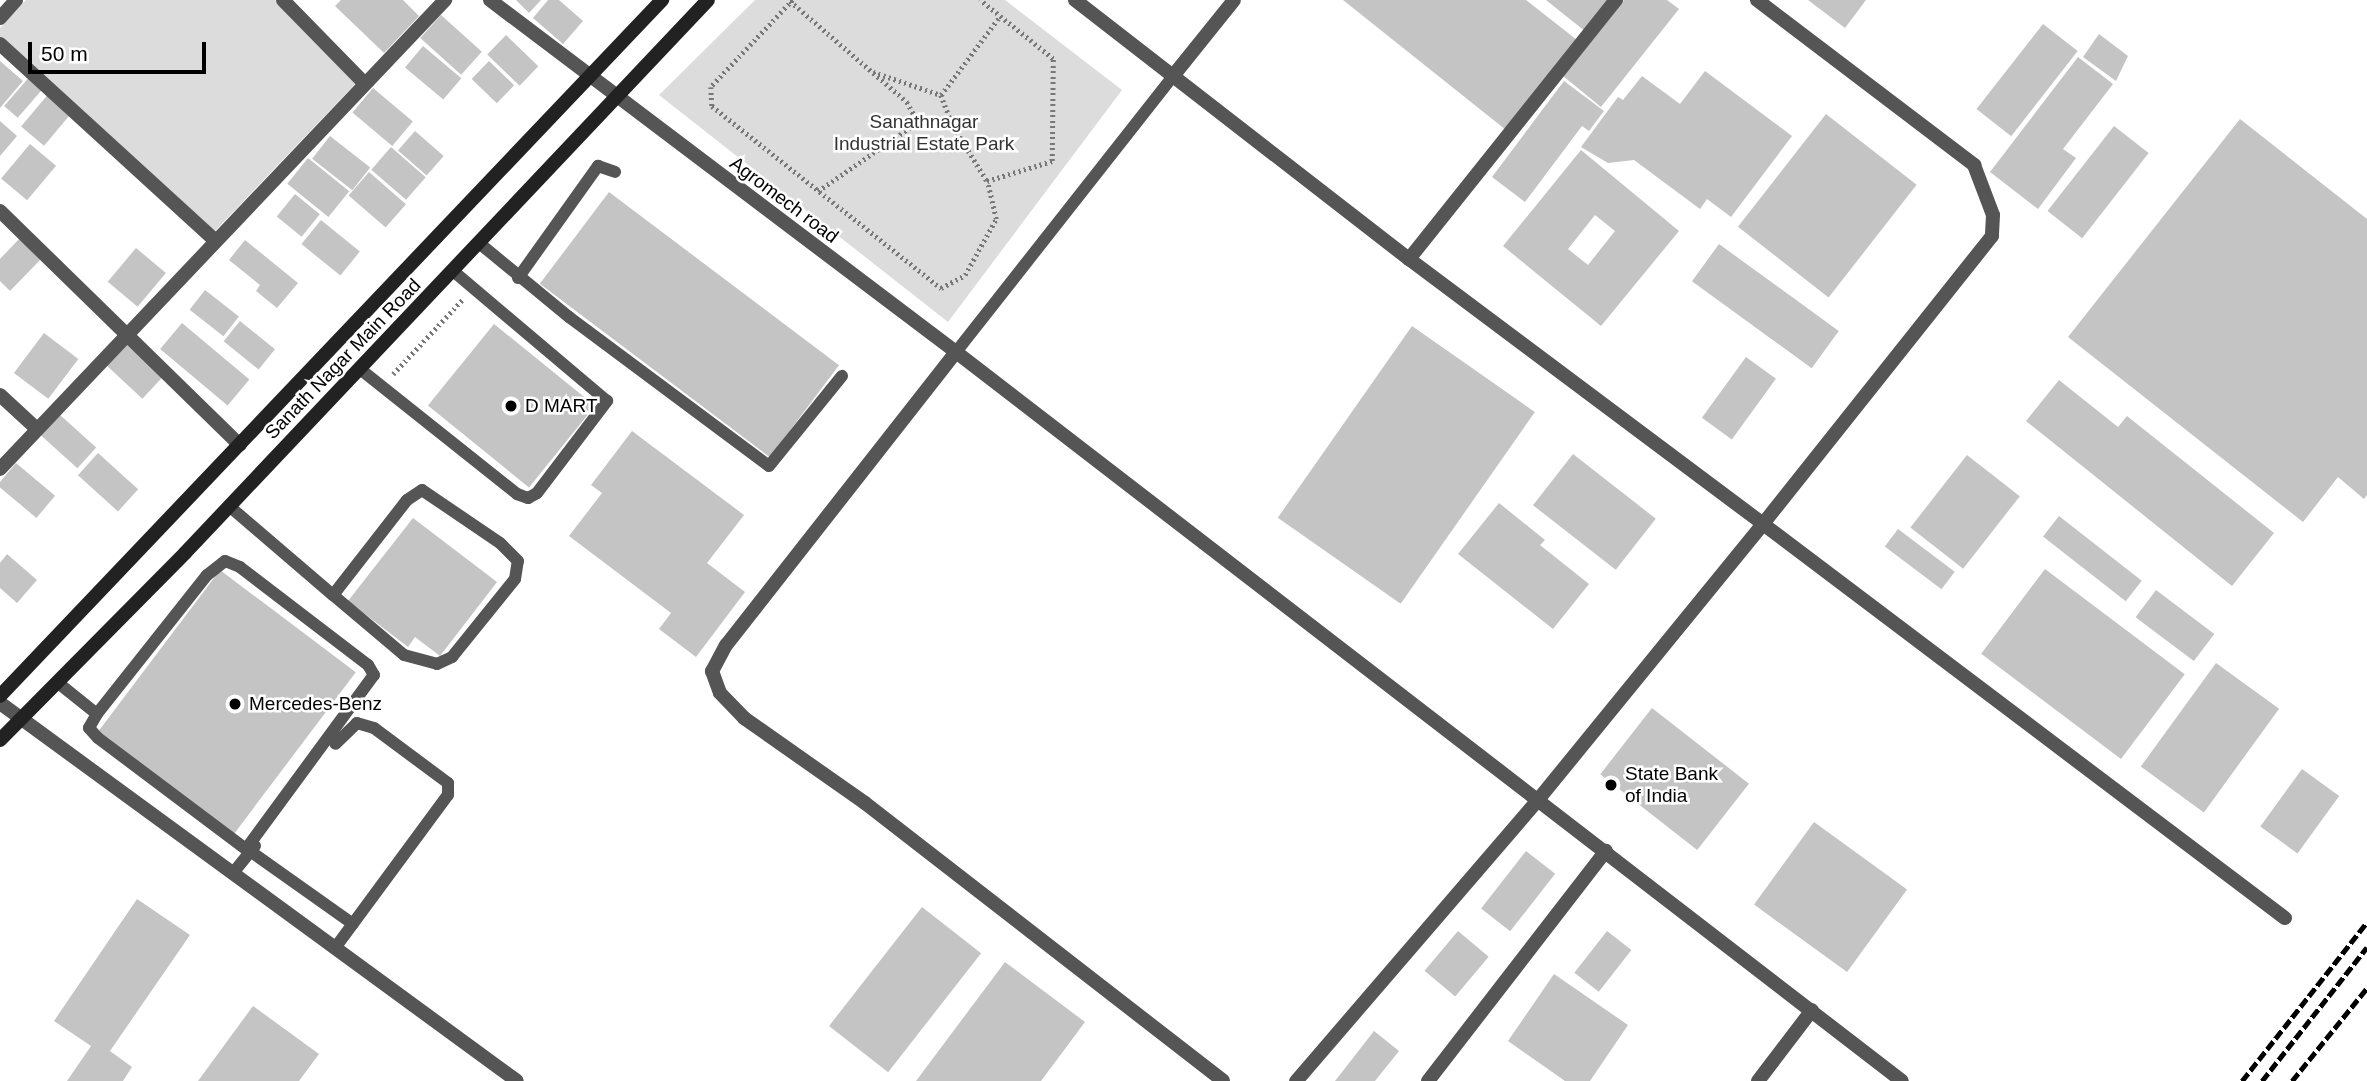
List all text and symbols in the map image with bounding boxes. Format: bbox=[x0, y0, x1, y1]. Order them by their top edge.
scale bar bbox=[32, 28, 210, 72]
text: 50 m bbox=[41, 42, 88, 65]
park label: Sanathnagar Industrial Estate Park bbox=[834, 111, 1014, 155]
street label: Agromech road bbox=[725, 152, 843, 248]
street label: Sanath Nagar Main Road bbox=[260, 274, 426, 444]
place label: D MART bbox=[525, 395, 597, 417]
marker: D MART bbox=[503, 398, 519, 414]
place label: Mercedes-Benz bbox=[249, 693, 382, 715]
marker: Mercedes-Benz bbox=[227, 696, 243, 712]
place label: State Bank of India bbox=[1625, 763, 1718, 807]
marker: State Bank of India bbox=[1603, 777, 1619, 793]

